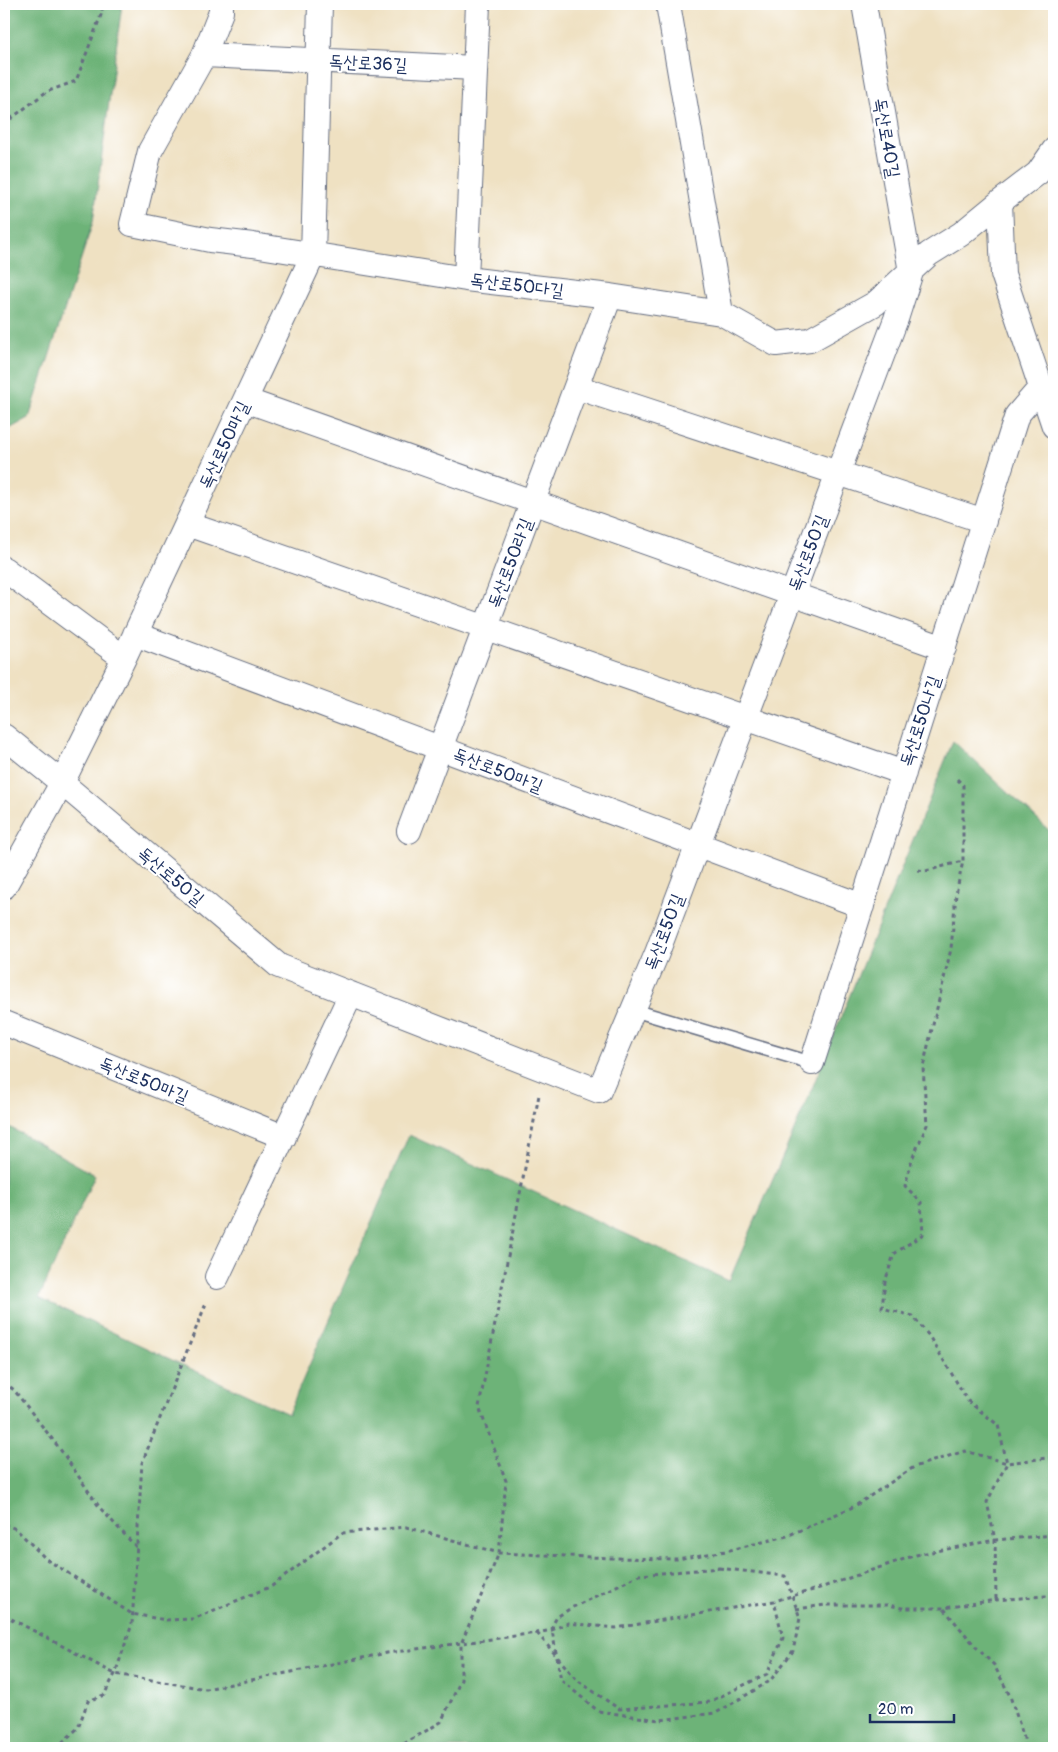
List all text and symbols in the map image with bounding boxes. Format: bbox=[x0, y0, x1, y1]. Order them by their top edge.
street label: 독산로36길 bbox=[328, 50, 408, 77]
street label: 독산로40길 bbox=[868, 96, 905, 180]
street label: 독산로50다길 bbox=[469, 268, 566, 303]
street label: 독산로50마길 bbox=[194, 397, 255, 493]
street label: 독산로50길 bbox=[783, 511, 834, 595]
street label: 독산로50라길 bbox=[483, 514, 538, 611]
street label: 독산로50나길 bbox=[895, 672, 946, 770]
street label: 독산로50마길 bbox=[450, 743, 547, 798]
street label: 독산로50길 bbox=[133, 842, 209, 911]
street label: 독산로50길 bbox=[639, 890, 690, 974]
street label: 독산로50마길 bbox=[96, 1052, 192, 1109]
scale bar bbox=[870, 1692, 954, 1724]
text: 20 m bbox=[878, 1700, 913, 1719]

